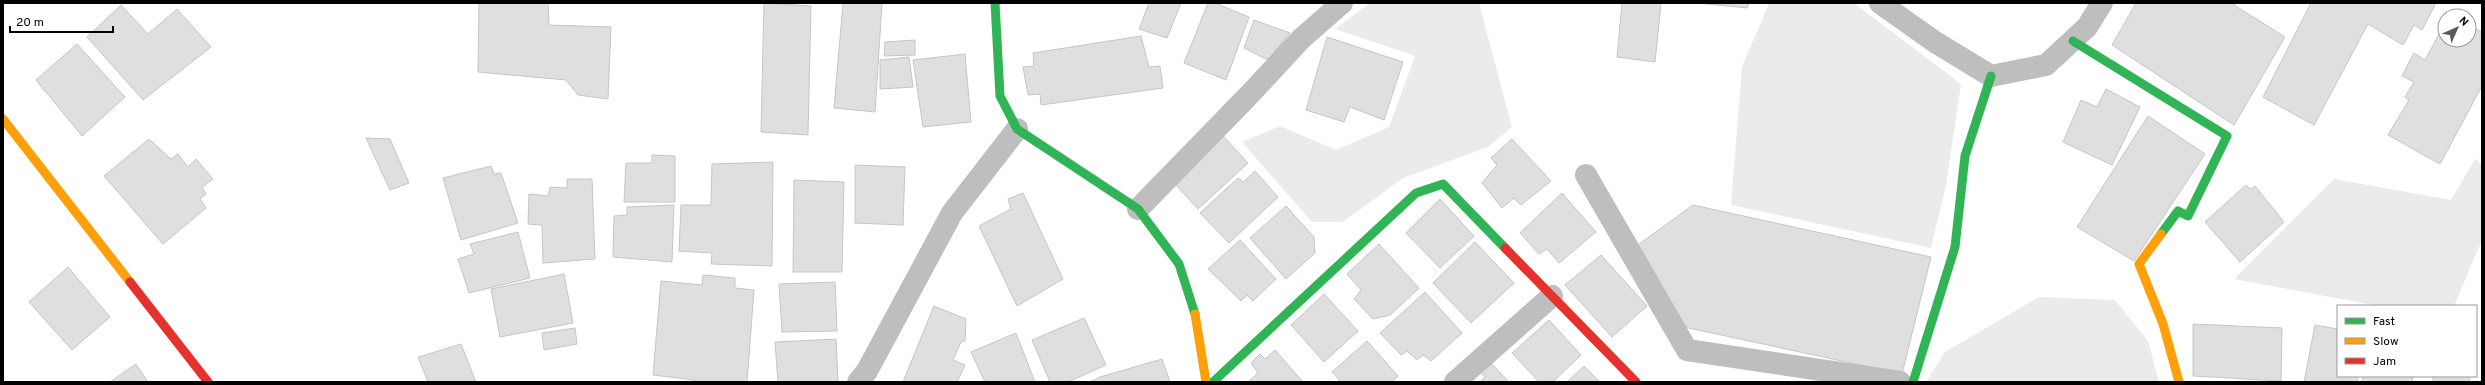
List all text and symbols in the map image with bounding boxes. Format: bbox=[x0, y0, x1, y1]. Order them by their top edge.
scale bar bbox=[10, 8, 113, 34]
north arrow bbox=[2437, 8, 2477, 48]
text: N bbox=[2456, 14, 2471, 29]
text: 20 m bbox=[16, 15, 44, 31]
legend bbox=[2337, 305, 2477, 377]
text: Fast bbox=[2373, 314, 2395, 330]
text: Slow bbox=[2373, 334, 2399, 350]
text: Jam bbox=[2373, 354, 2396, 370]

